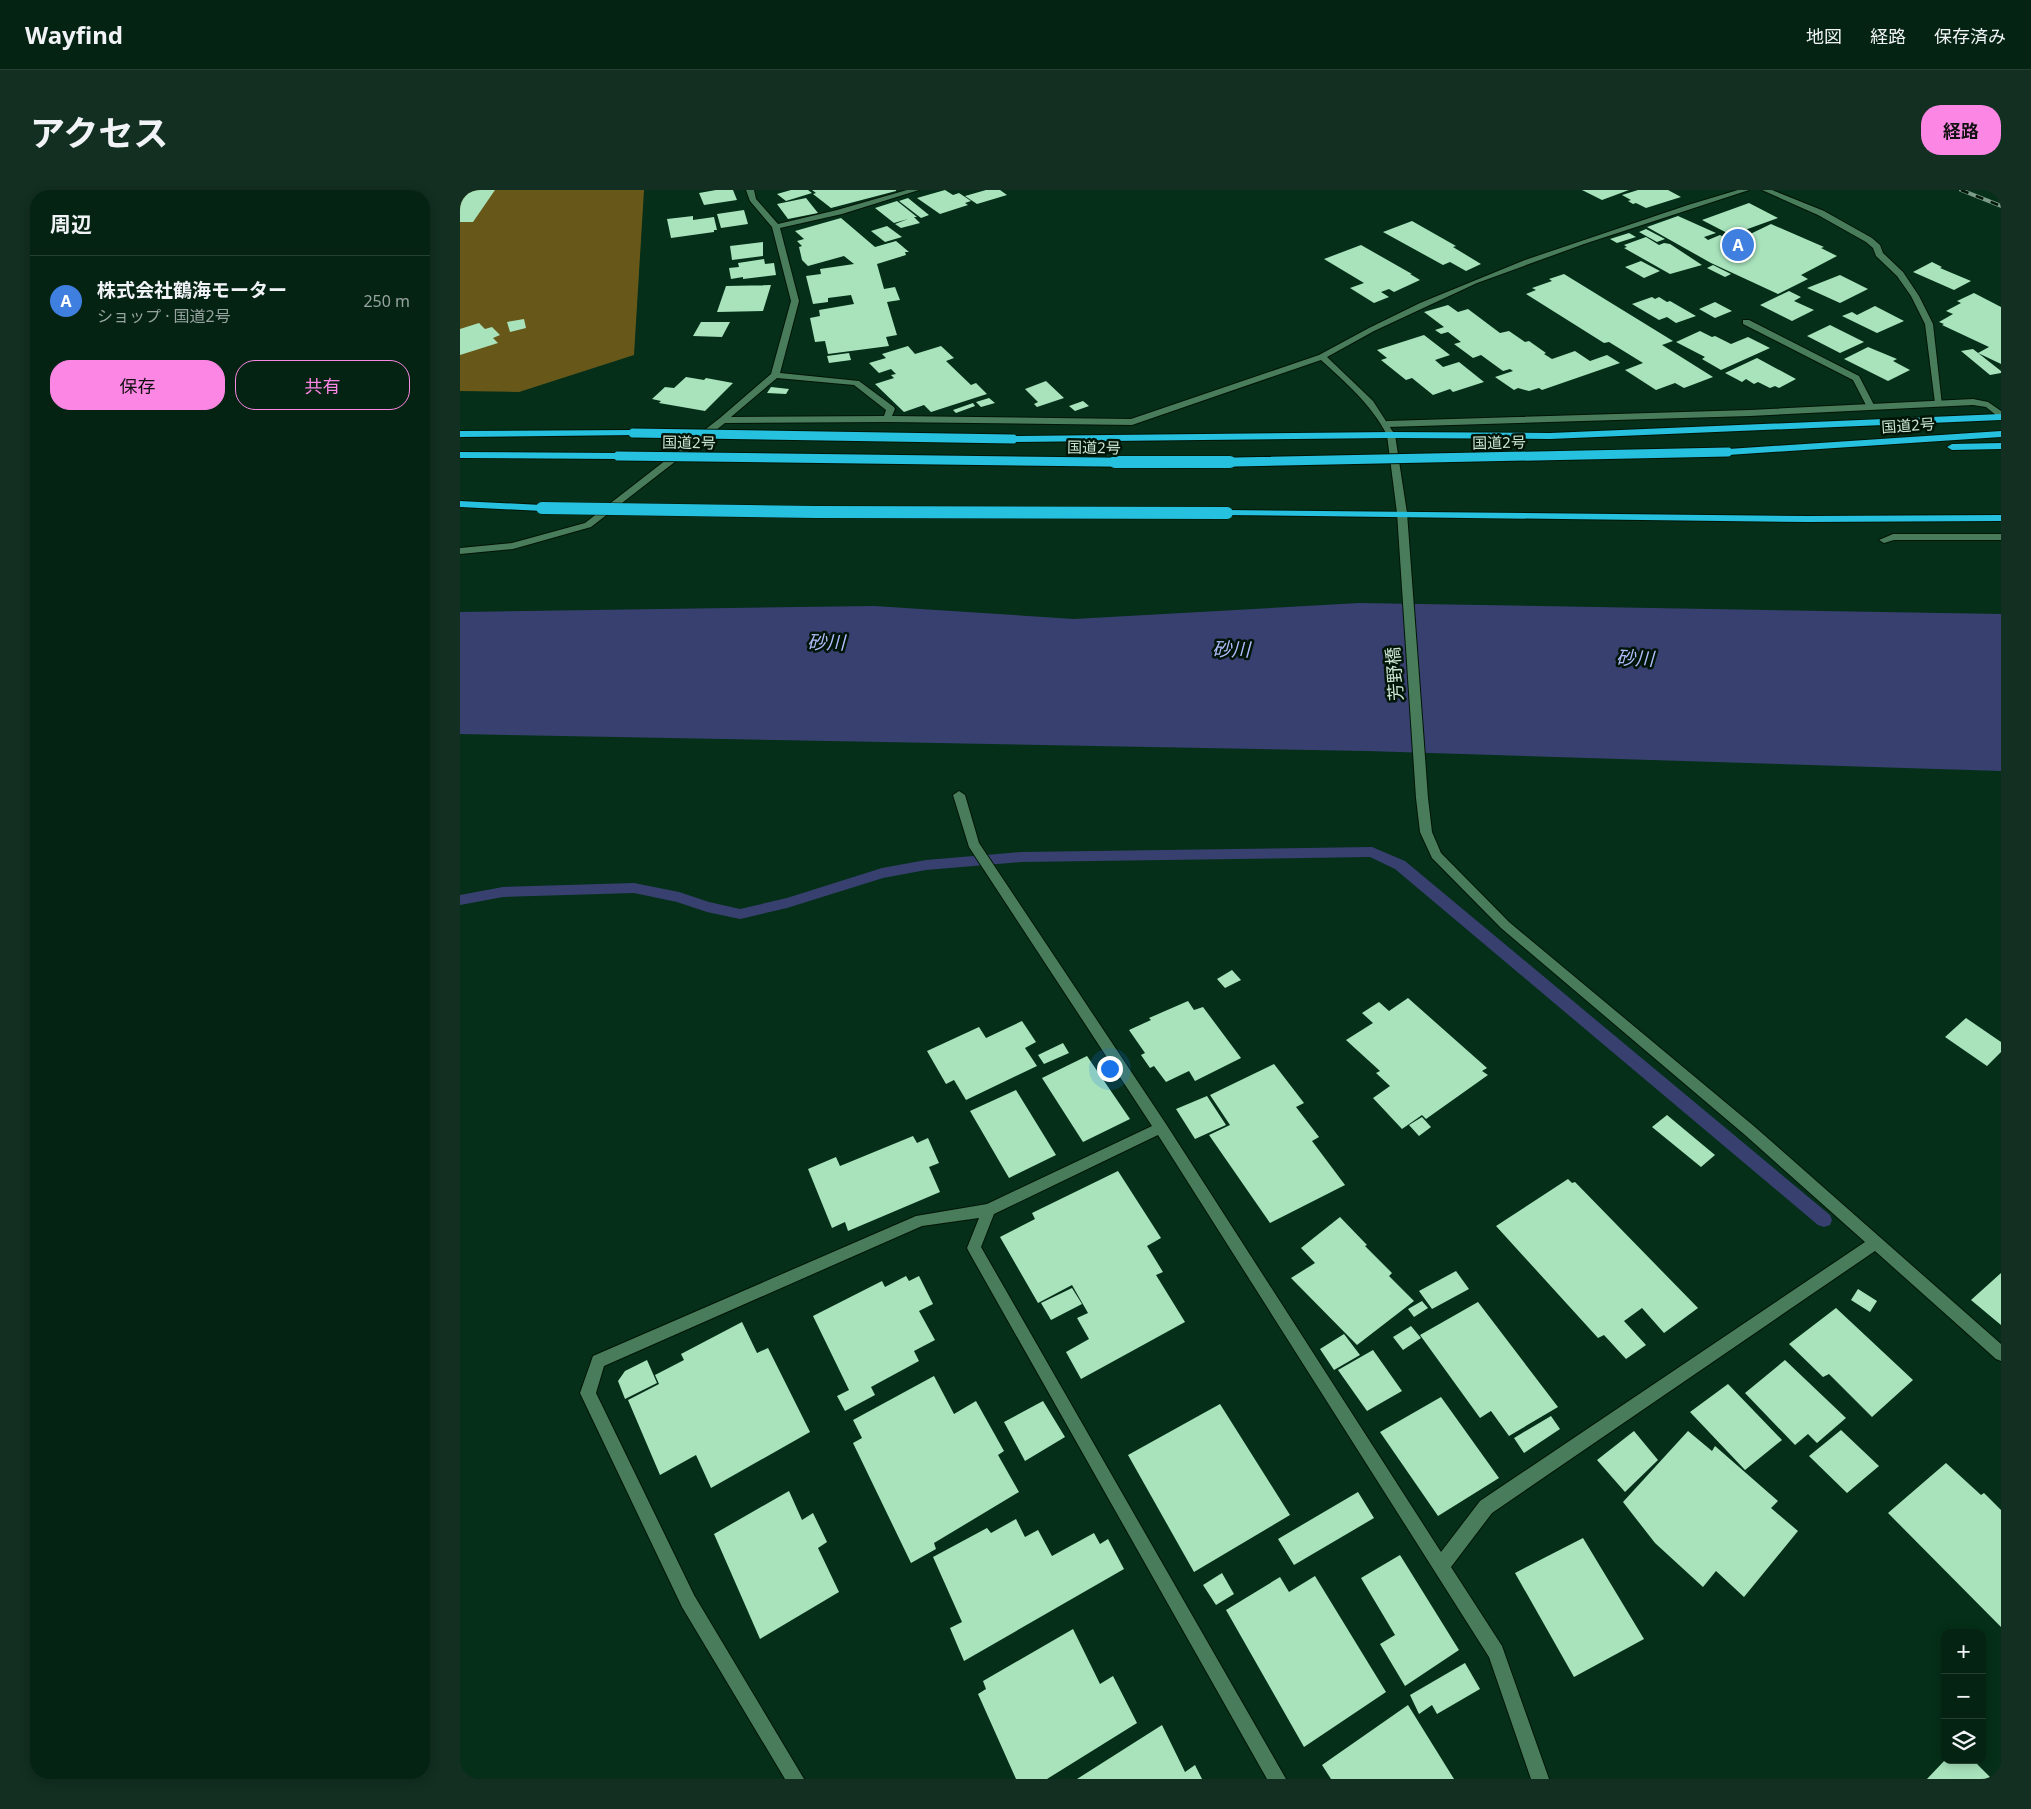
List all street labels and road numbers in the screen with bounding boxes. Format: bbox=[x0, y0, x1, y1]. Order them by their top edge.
street label: 国道2号 bbox=[1881, 413, 1935, 437]
street label: 国道2号 bbox=[662, 432, 716, 452]
street label: 国道2号 bbox=[1472, 432, 1526, 452]
street label: 国道2号 bbox=[1067, 437, 1121, 457]
street label: 芳野橋 bbox=[1380, 646, 1408, 702]

